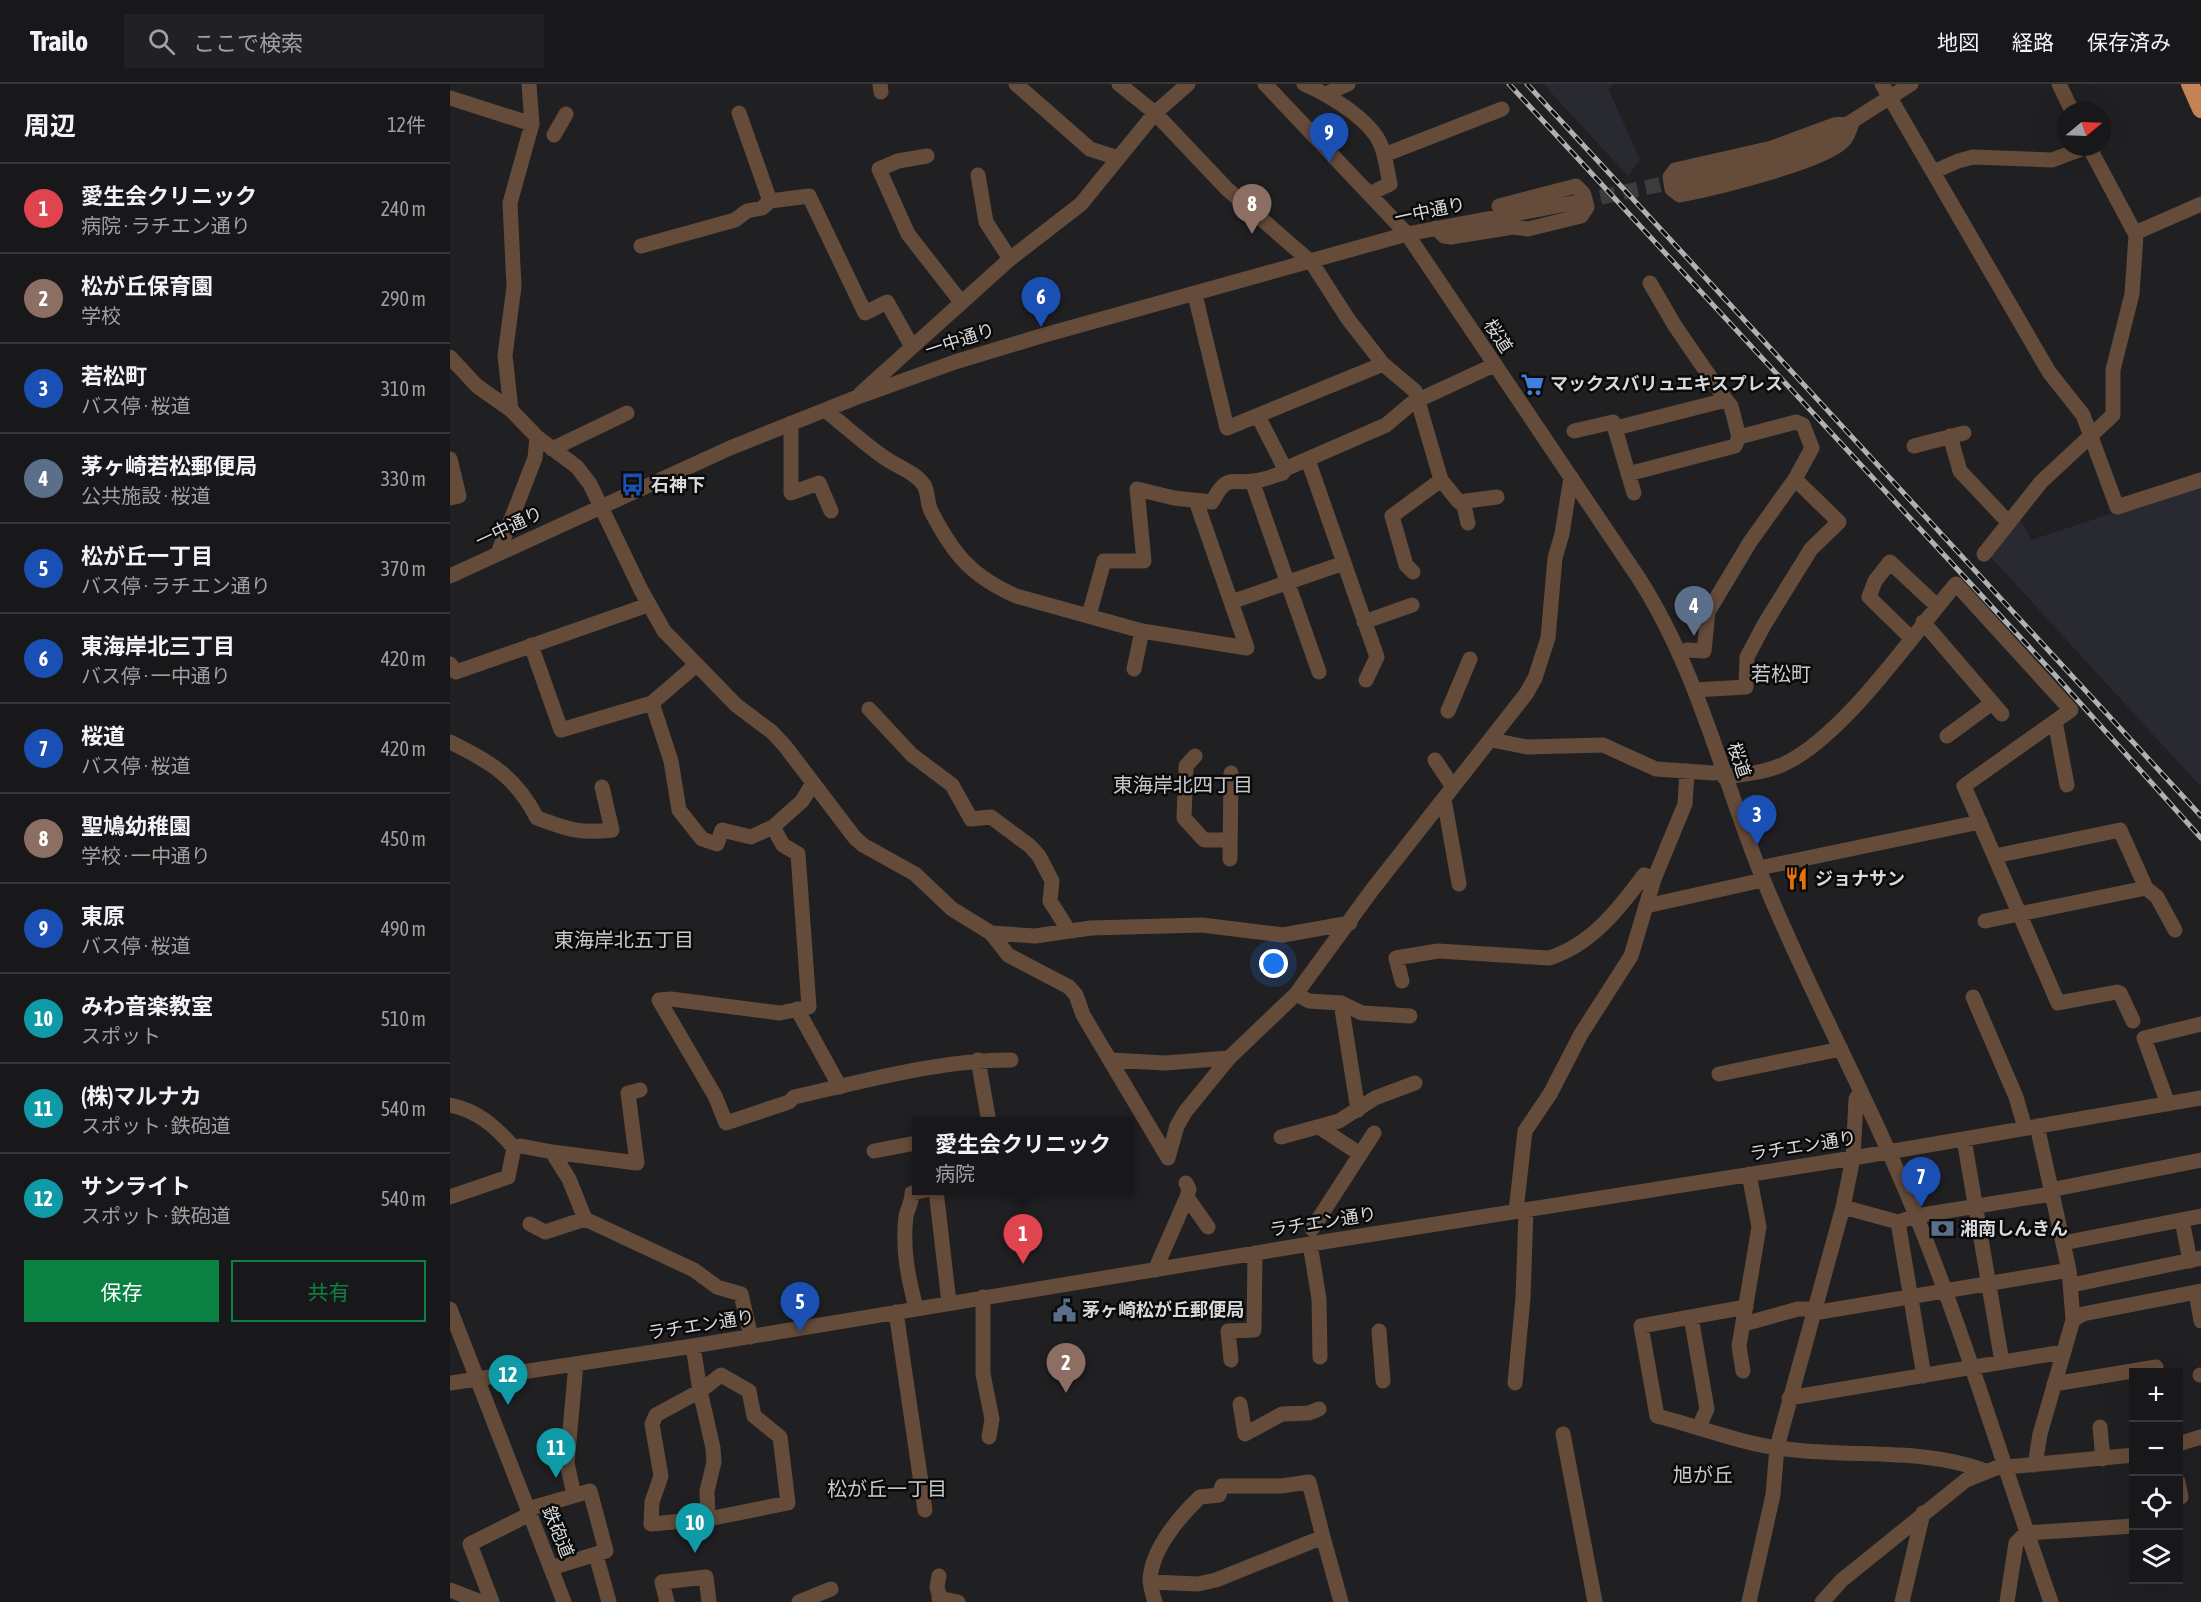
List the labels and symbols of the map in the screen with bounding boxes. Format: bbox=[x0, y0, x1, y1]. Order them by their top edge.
north arrow bbox=[2057, 102, 2111, 156]
pin: 9 bbox=[1310, 113, 1348, 163]
pin: 8 bbox=[1232, 184, 1272, 234]
street label: 一中通り bbox=[1392, 193, 1467, 228]
pin: 6 bbox=[1022, 278, 1060, 327]
street label: 桜道 bbox=[1480, 315, 1517, 357]
street label: 一中通り bbox=[922, 318, 997, 361]
supermarket icon: マックスバリュエキスプレス bbox=[1519, 371, 1545, 397]
place label: マックスバリュエキスプレス bbox=[1550, 373, 1783, 394]
bus stop icon: 石神下 bbox=[620, 472, 646, 498]
place label: 石神下 bbox=[651, 474, 705, 495]
street label: 一中通り bbox=[472, 502, 546, 551]
pin: 4 bbox=[1674, 586, 1714, 636]
district label: 若松町 bbox=[1751, 662, 1811, 685]
street label: 桜道 bbox=[1724, 739, 1755, 780]
district label: 東海岸北四丁目 bbox=[1113, 773, 1253, 796]
pin: 3 bbox=[1738, 796, 1776, 845]
restaurant icon: ジョナサン bbox=[1784, 866, 1810, 892]
place label: ジョナサン bbox=[1815, 868, 1905, 889]
district label: 東海岸北五丁目 bbox=[554, 928, 694, 951]
your location bbox=[1259, 949, 1288, 978]
street label: ラチエン通り bbox=[1748, 1127, 1858, 1164]
pin: 7 bbox=[1902, 1158, 1940, 1207]
street label: ラチエン通り bbox=[1268, 1203, 1378, 1240]
pin: 1 bbox=[1004, 1214, 1042, 1264]
bank icon: 湘南しんきん bbox=[1929, 1216, 1955, 1242]
place label: 湘南しんきん bbox=[1960, 1218, 2068, 1239]
pin: 5 bbox=[780, 1282, 820, 1332]
public building icon: 茅ヶ崎松が丘郵便局 bbox=[1051, 1297, 1077, 1323]
place label: 茅ヶ崎松が丘郵便局 bbox=[1082, 1299, 1244, 1320]
street label: ラチエン通り bbox=[646, 1306, 756, 1343]
pin: 2 bbox=[1046, 1344, 1086, 1393]
pin: 12 bbox=[488, 1356, 528, 1405]
pin: 11 bbox=[536, 1428, 576, 1478]
district label: 旭が丘 bbox=[1673, 1463, 1733, 1486]
district label: 松が丘一丁目 bbox=[827, 1477, 947, 1500]
street label: 鉄砲道 bbox=[539, 1503, 578, 1561]
pin: 10 bbox=[676, 1504, 714, 1553]

